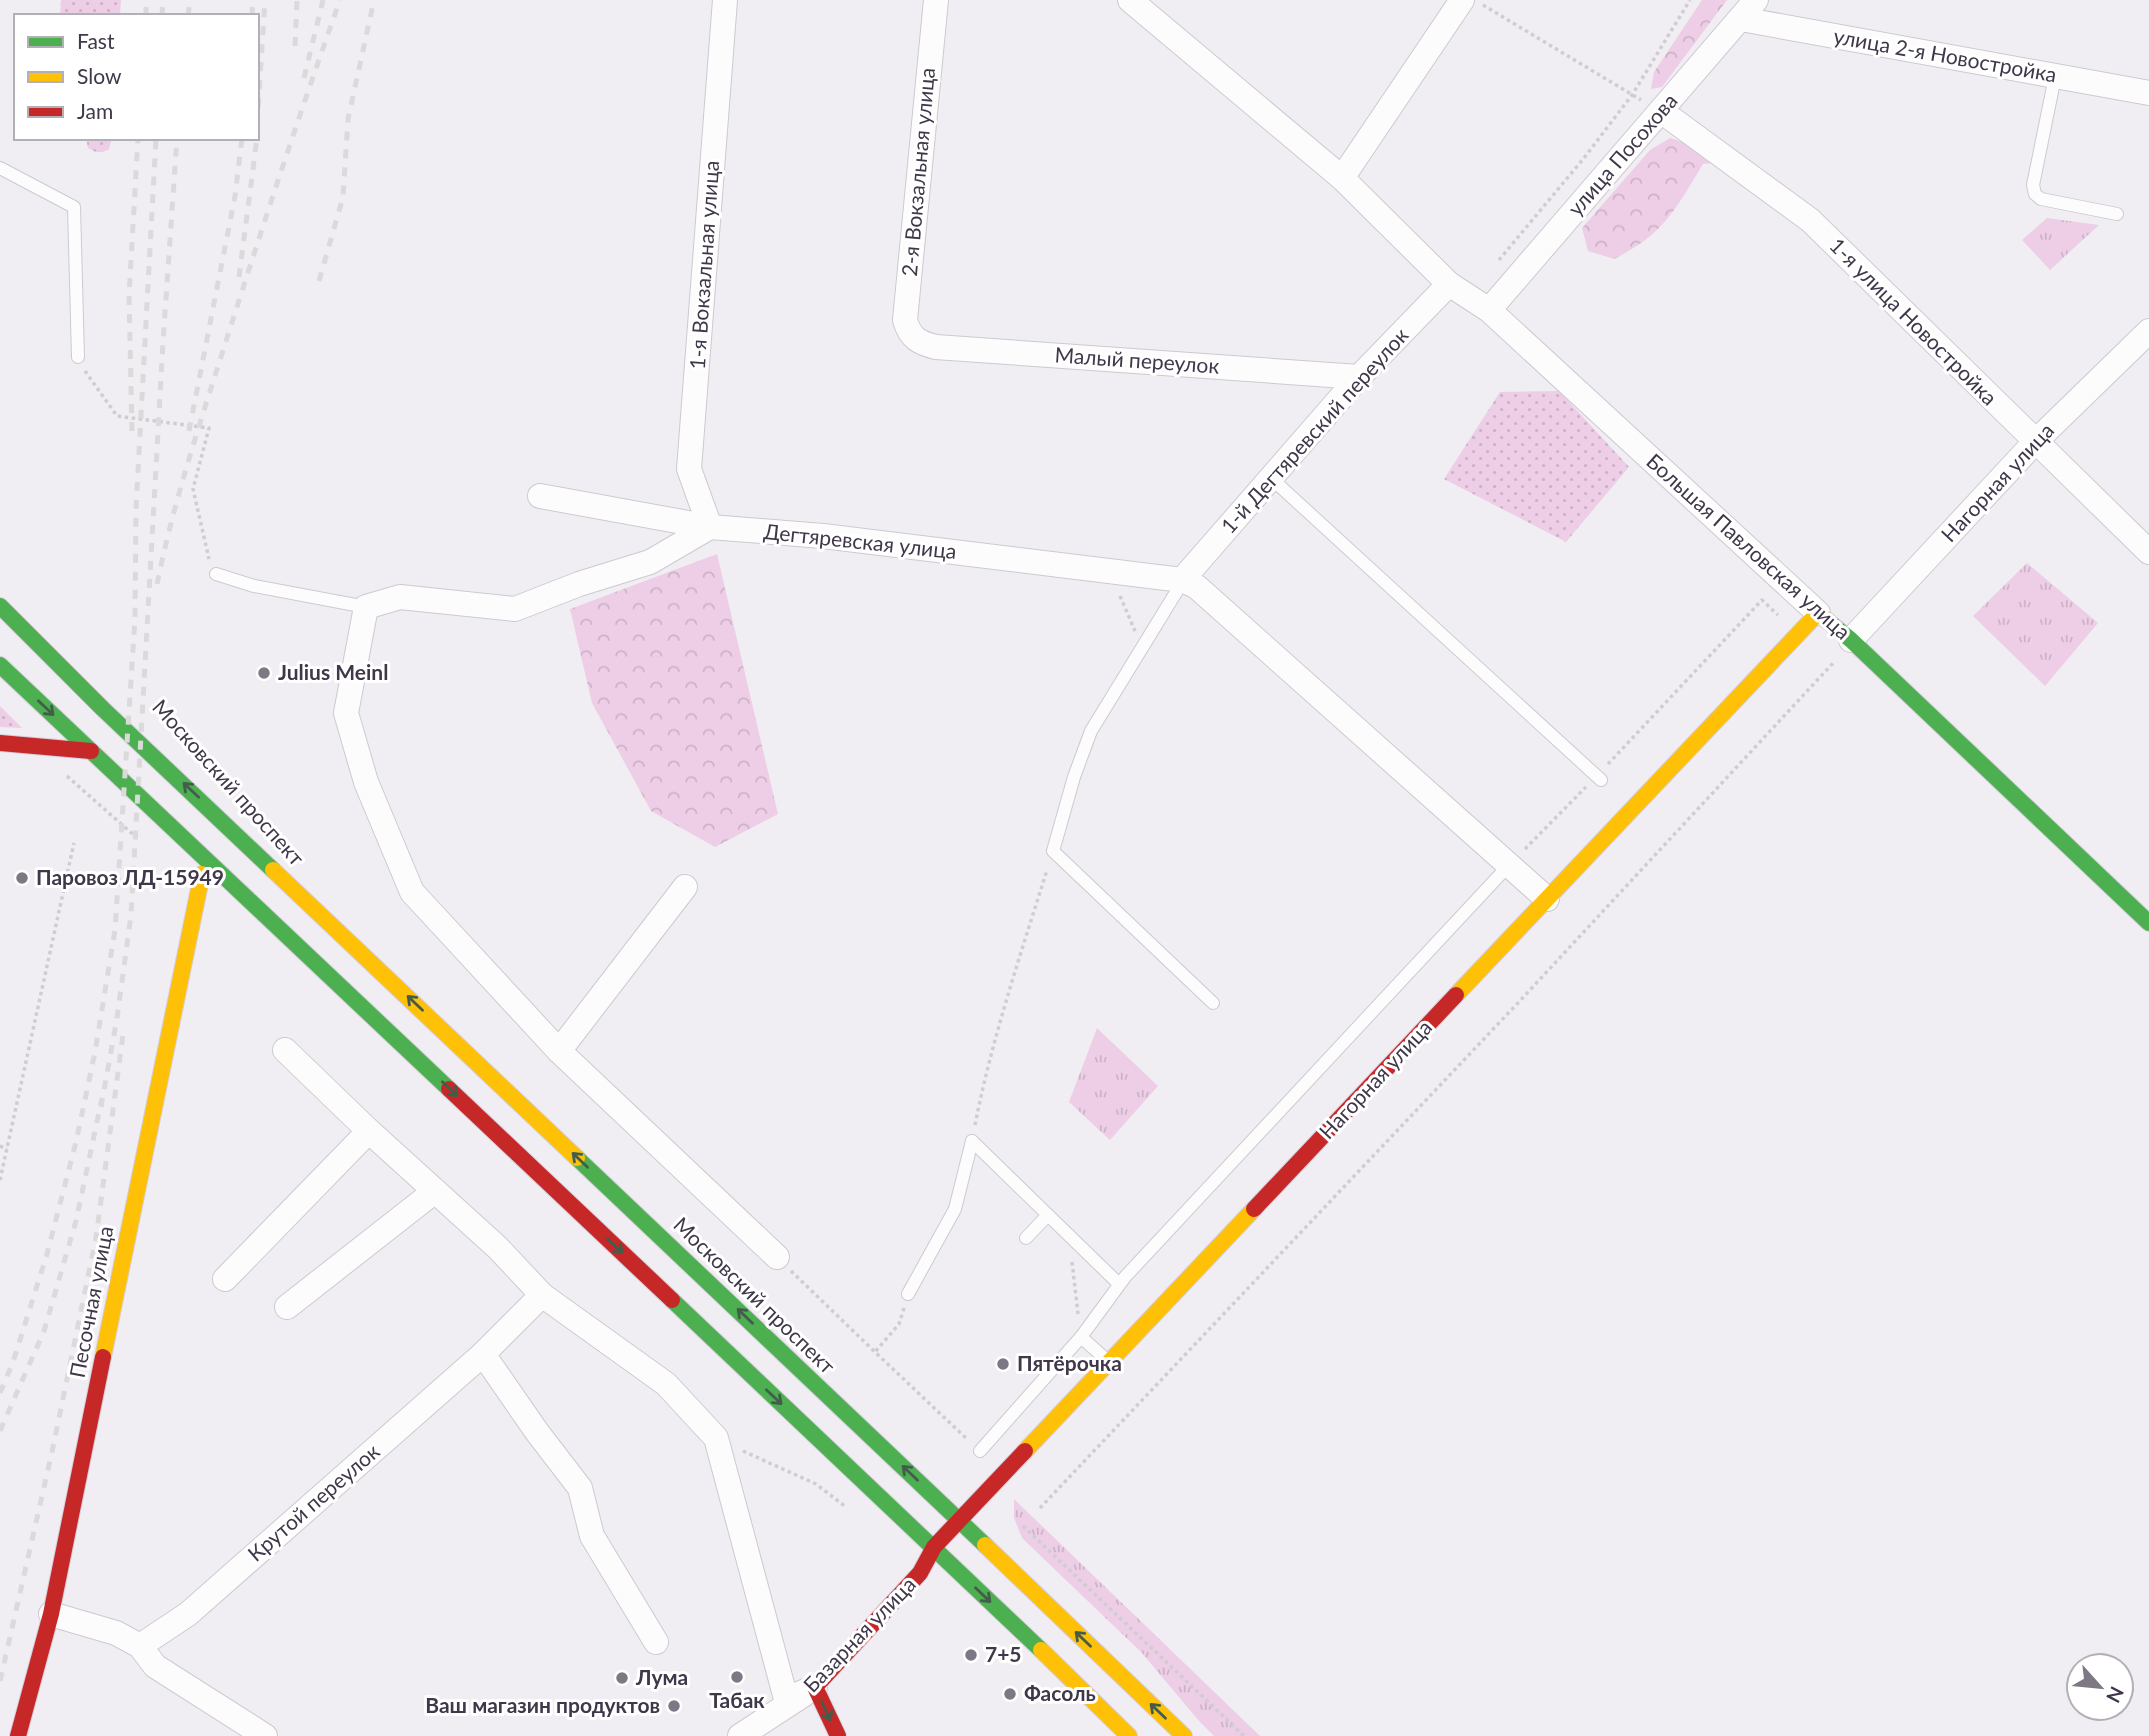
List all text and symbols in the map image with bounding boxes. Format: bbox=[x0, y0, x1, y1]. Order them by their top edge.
legend bbox=[14, 14, 259, 140]
street label: улица 2-я Новостройка bbox=[1832, 23, 2059, 86]
text: Fast bbox=[77, 28, 115, 53]
text: Slow bbox=[77, 63, 122, 88]
street label: 2-я Вокзальная улица bbox=[896, 66, 939, 277]
street label: улица Посохова bbox=[1562, 88, 1682, 220]
text: Jam bbox=[77, 98, 113, 123]
street label: 1-я Вокзальная улица bbox=[684, 160, 723, 370]
street label: 1-я улица Новостройка bbox=[1825, 232, 2003, 410]
street label: 1-й Дегтяревский переулок bbox=[1215, 322, 1413, 538]
street label: Малый переулок bbox=[1054, 341, 1220, 378]
street label: Нагорная улица bbox=[1935, 417, 2058, 547]
street label: Большая Павловская улица bbox=[1642, 448, 1856, 644]
street label: Дегтяревская улица bbox=[762, 518, 958, 563]
place label: Julius Meinl bbox=[278, 659, 388, 684]
marker: Julius Meinl bbox=[256, 665, 272, 681]
street label: Московский проспект bbox=[148, 694, 310, 870]
one-way arrow bbox=[37, 699, 54, 716]
one-way arrow bbox=[183, 782, 200, 799]
place label: Паровоз ЛД-15949 bbox=[36, 864, 224, 889]
marker: Паровоз ЛД-15949 bbox=[14, 870, 30, 886]
one-way arrow bbox=[407, 995, 424, 1012]
street label: Нагорная улица bbox=[1313, 1014, 1436, 1144]
one-way arrow bbox=[441, 1081, 458, 1098]
one-way arrow bbox=[572, 1151, 589, 1168]
street label: Московский проспект bbox=[669, 1212, 841, 1379]
street label: Песочная улица bbox=[64, 1224, 118, 1380]
one-way arrow bbox=[606, 1237, 623, 1254]
one-way arrow bbox=[737, 1308, 754, 1325]
place label: Пятёрочка bbox=[1017, 1350, 1122, 1375]
marker: Пятёрочка bbox=[995, 1356, 1011, 1372]
one-way arrow bbox=[766, 1388, 783, 1405]
street label: Крутой переулок bbox=[242, 1438, 384, 1566]
one-way arrow bbox=[902, 1465, 919, 1482]
street label: Базарная улица bbox=[798, 1571, 920, 1697]
one-way arrow bbox=[974, 1586, 991, 1603]
one-way arrow bbox=[1074, 1631, 1091, 1648]
place label: 7+5 bbox=[985, 1641, 1022, 1666]
marker: 7+5 bbox=[963, 1647, 979, 1663]
north arrow bbox=[2065, 1652, 2135, 1722]
place label: Лума bbox=[635, 1664, 688, 1689]
marker: Табак bbox=[729, 1669, 745, 1685]
marker: Лума bbox=[614, 1670, 630, 1686]
place label: Фасоль bbox=[1024, 1680, 1096, 1705]
text: N bbox=[2102, 1683, 2129, 1707]
marker: Фасоль bbox=[1002, 1686, 1018, 1702]
place label: Табак bbox=[709, 1687, 765, 1712]
place label: Ваш магазин продуктов bbox=[425, 1692, 660, 1717]
marker: Ваш магазин продуктов bbox=[666, 1698, 682, 1714]
one-way arrow bbox=[821, 1701, 834, 1722]
one-way arrow bbox=[1149, 1703, 1166, 1720]

